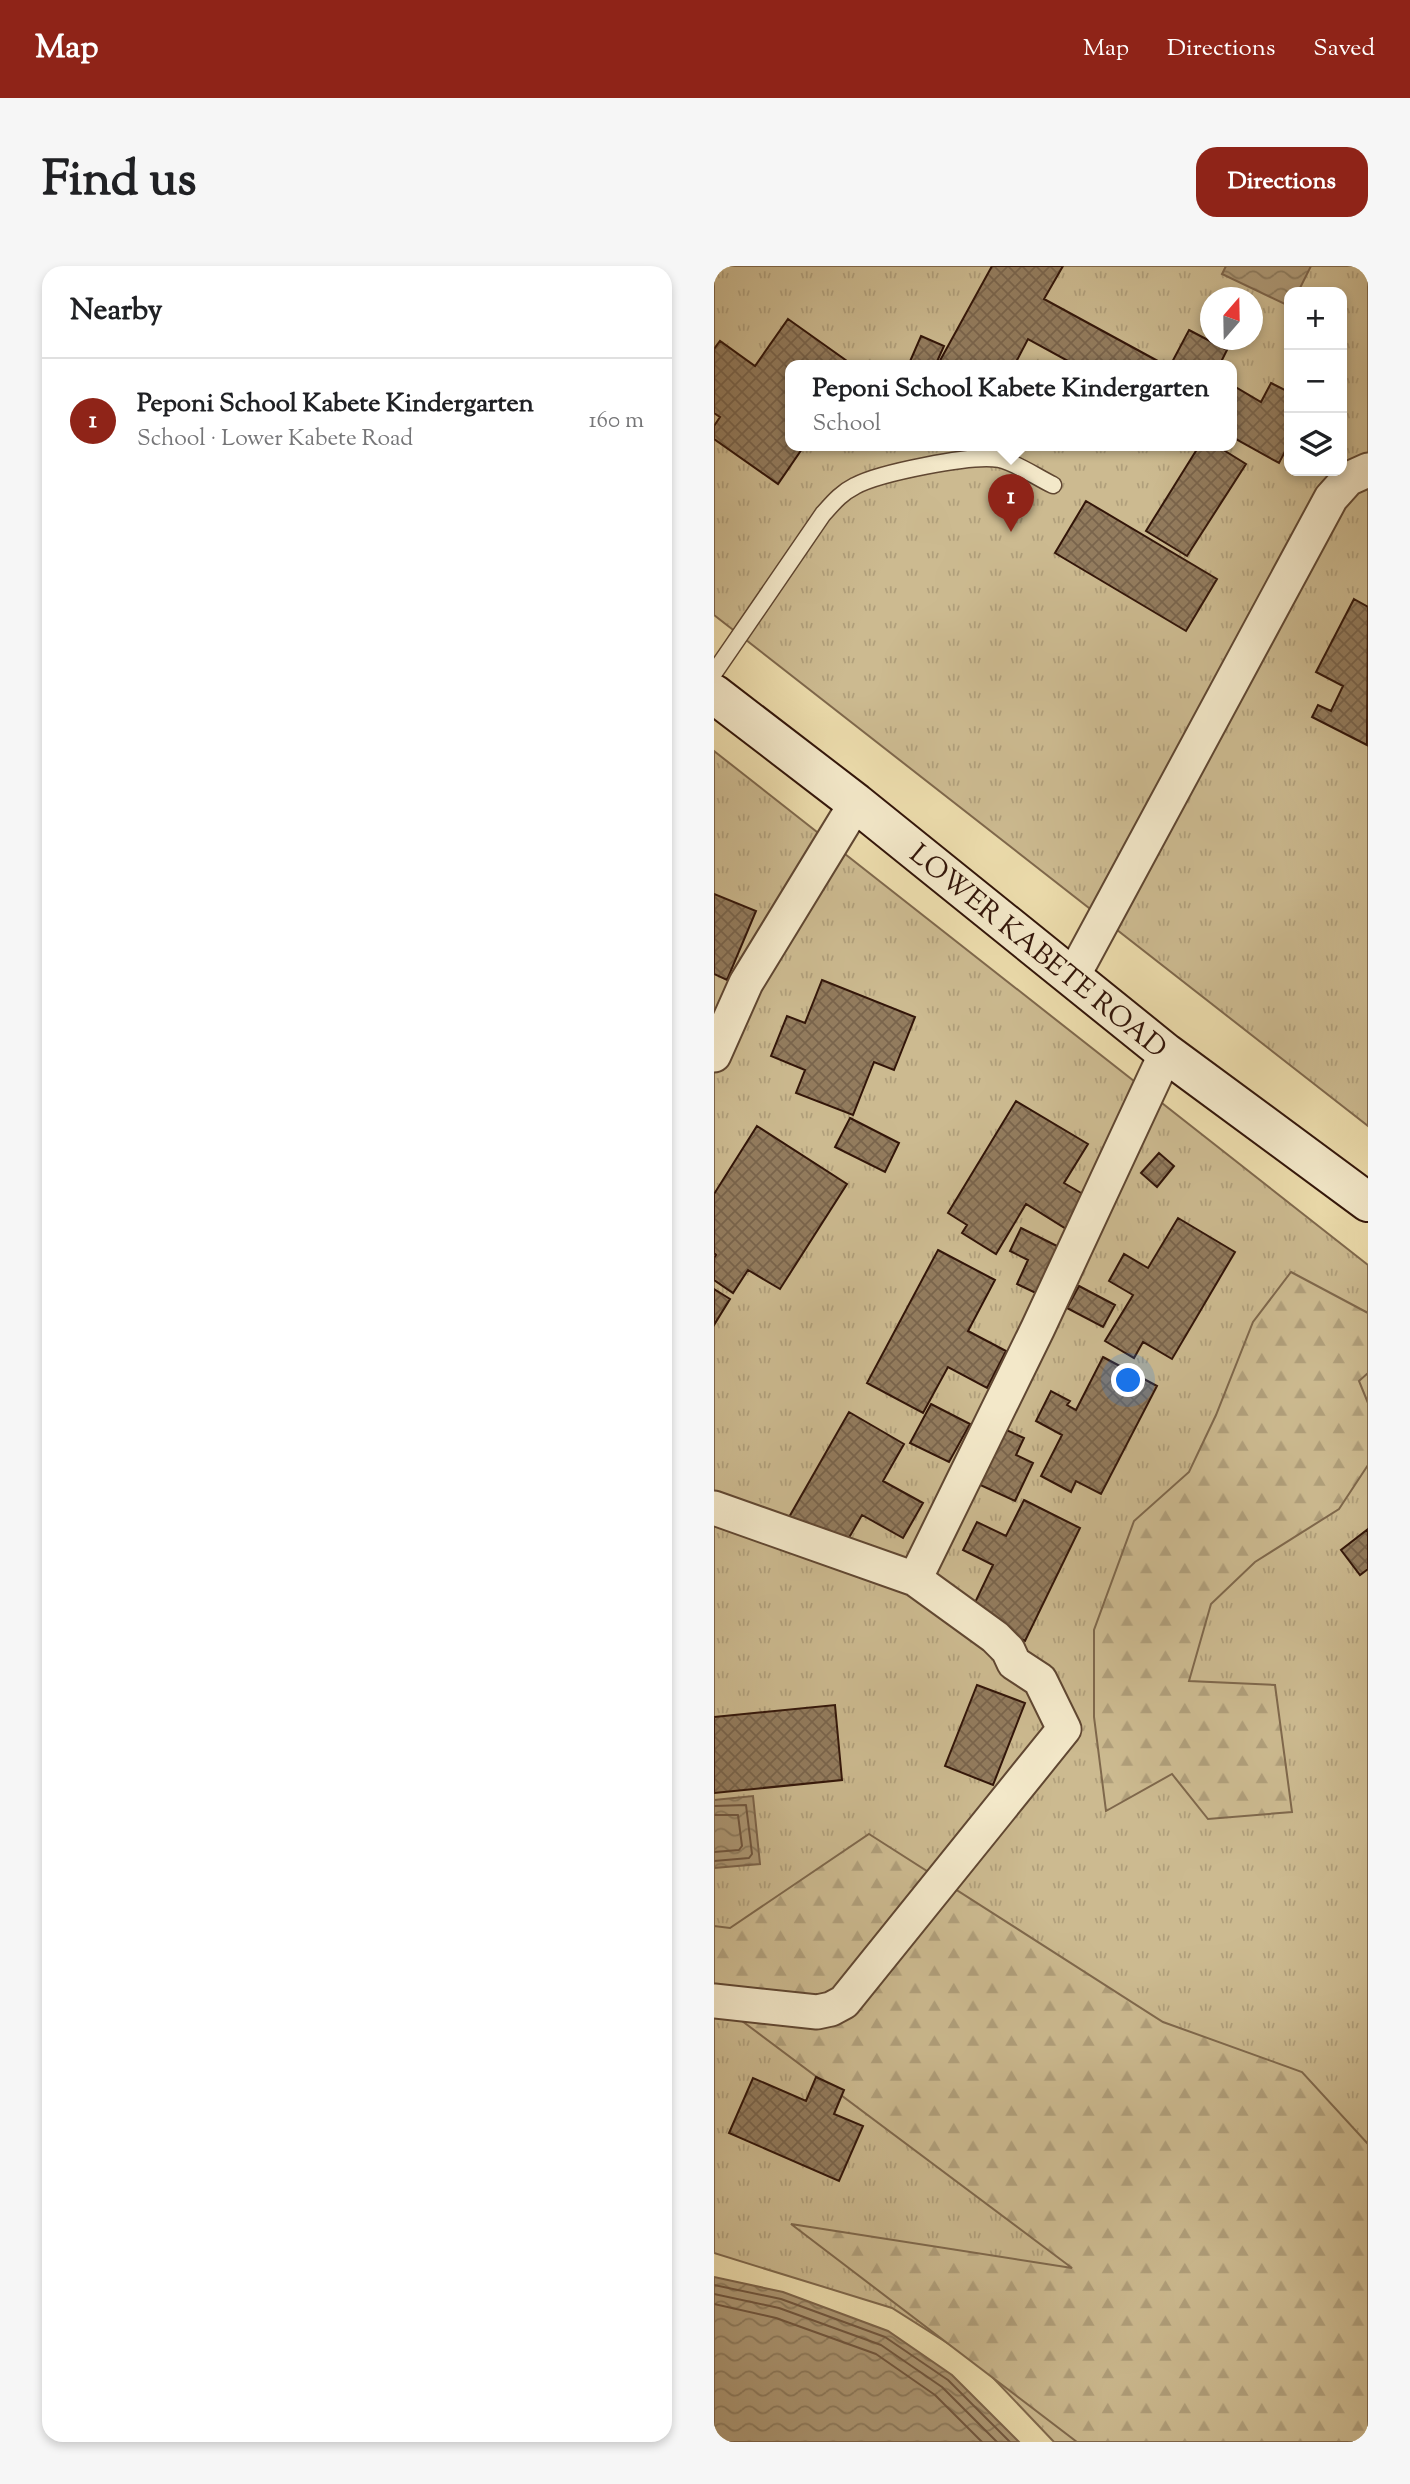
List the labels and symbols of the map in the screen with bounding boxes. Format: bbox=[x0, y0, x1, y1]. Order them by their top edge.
north arrow bbox=[1200, 287, 1263, 350]
pin: 1 bbox=[988, 474, 1034, 532]
street label: LOWER KABETE ROAD bbox=[900, 836, 1174, 1069]
your location bbox=[1111, 1363, 1145, 1397]

